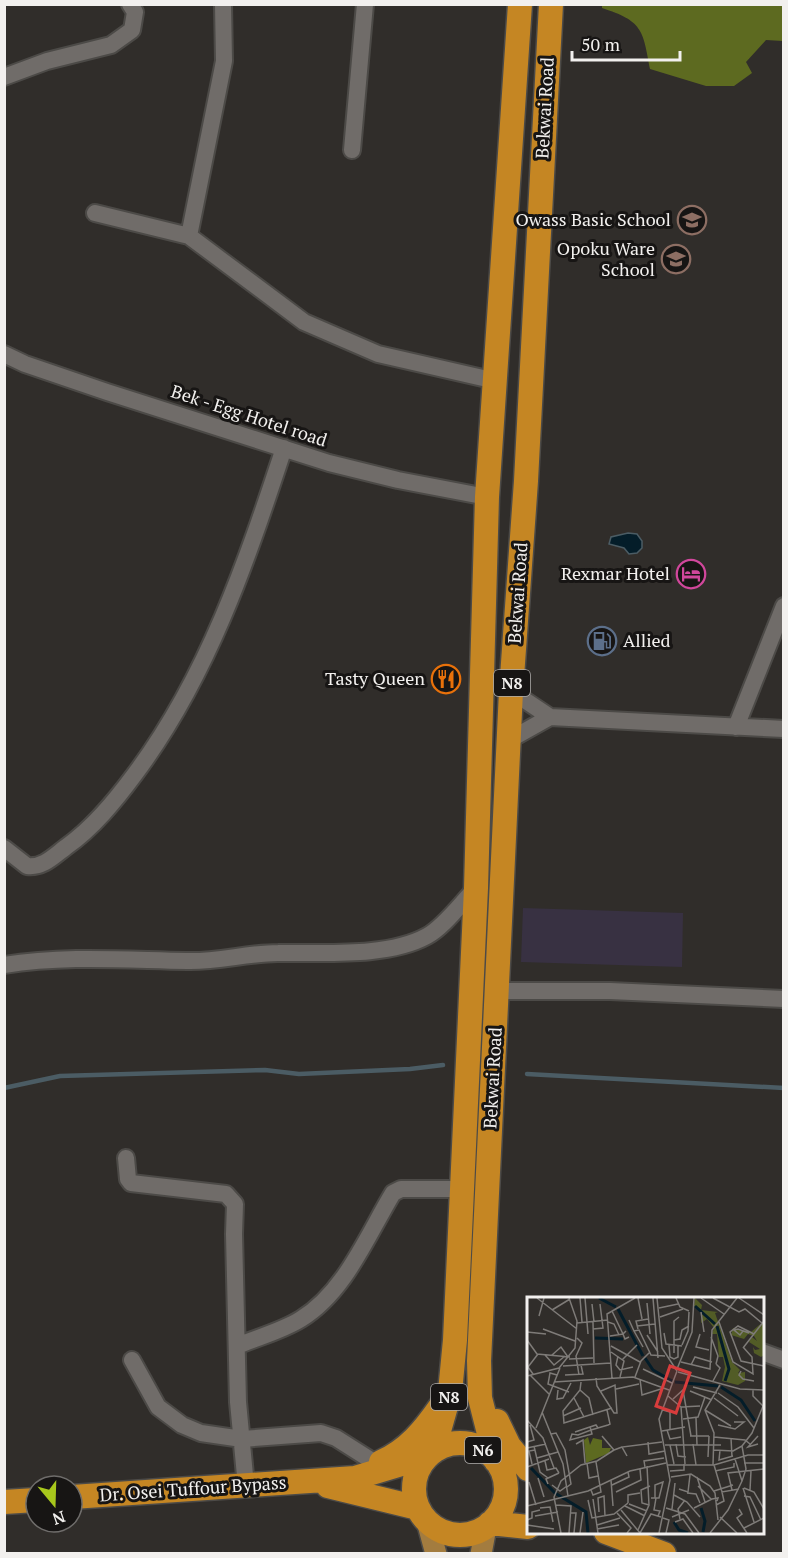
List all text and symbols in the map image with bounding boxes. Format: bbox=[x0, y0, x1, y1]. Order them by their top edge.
scale bar bbox=[572, 24, 680, 62]
text: 50 m bbox=[581, 32, 621, 56]
street label: Bekwai Road bbox=[529, 57, 559, 159]
school or university icon: Owass Basic School bbox=[676, 204, 708, 236]
place label: Owass Basic School bbox=[515, 207, 671, 231]
place label: Opoku Ware School bbox=[557, 236, 655, 281]
school or university icon: Opoku Ware School bbox=[660, 243, 692, 275]
street label: Bek - Egg Hotel road bbox=[168, 379, 330, 452]
street label: Bekwai Road bbox=[501, 541, 533, 644]
hotel icon: Rexmar Hotel bbox=[675, 558, 707, 590]
place label: Rexmar Hotel bbox=[561, 561, 670, 585]
fuel station icon: Allied bbox=[586, 625, 618, 657]
place label: Allied bbox=[623, 628, 671, 652]
restaurant icon: Tasty Queen bbox=[430, 663, 462, 695]
place label: Tasty Queen bbox=[325, 666, 425, 690]
road number: N8 bbox=[494, 670, 530, 696]
street label: Bekwai Road bbox=[477, 1027, 507, 1129]
inset map bbox=[527, 1297, 764, 1534]
road number: N8 bbox=[431, 1384, 467, 1410]
road number: N6 bbox=[465, 1437, 501, 1463]
street label: Dr. Osei Tuffour Bypass bbox=[99, 1470, 287, 1506]
north arrow bbox=[24, 1474, 84, 1534]
text: N bbox=[50, 1506, 68, 1531]

